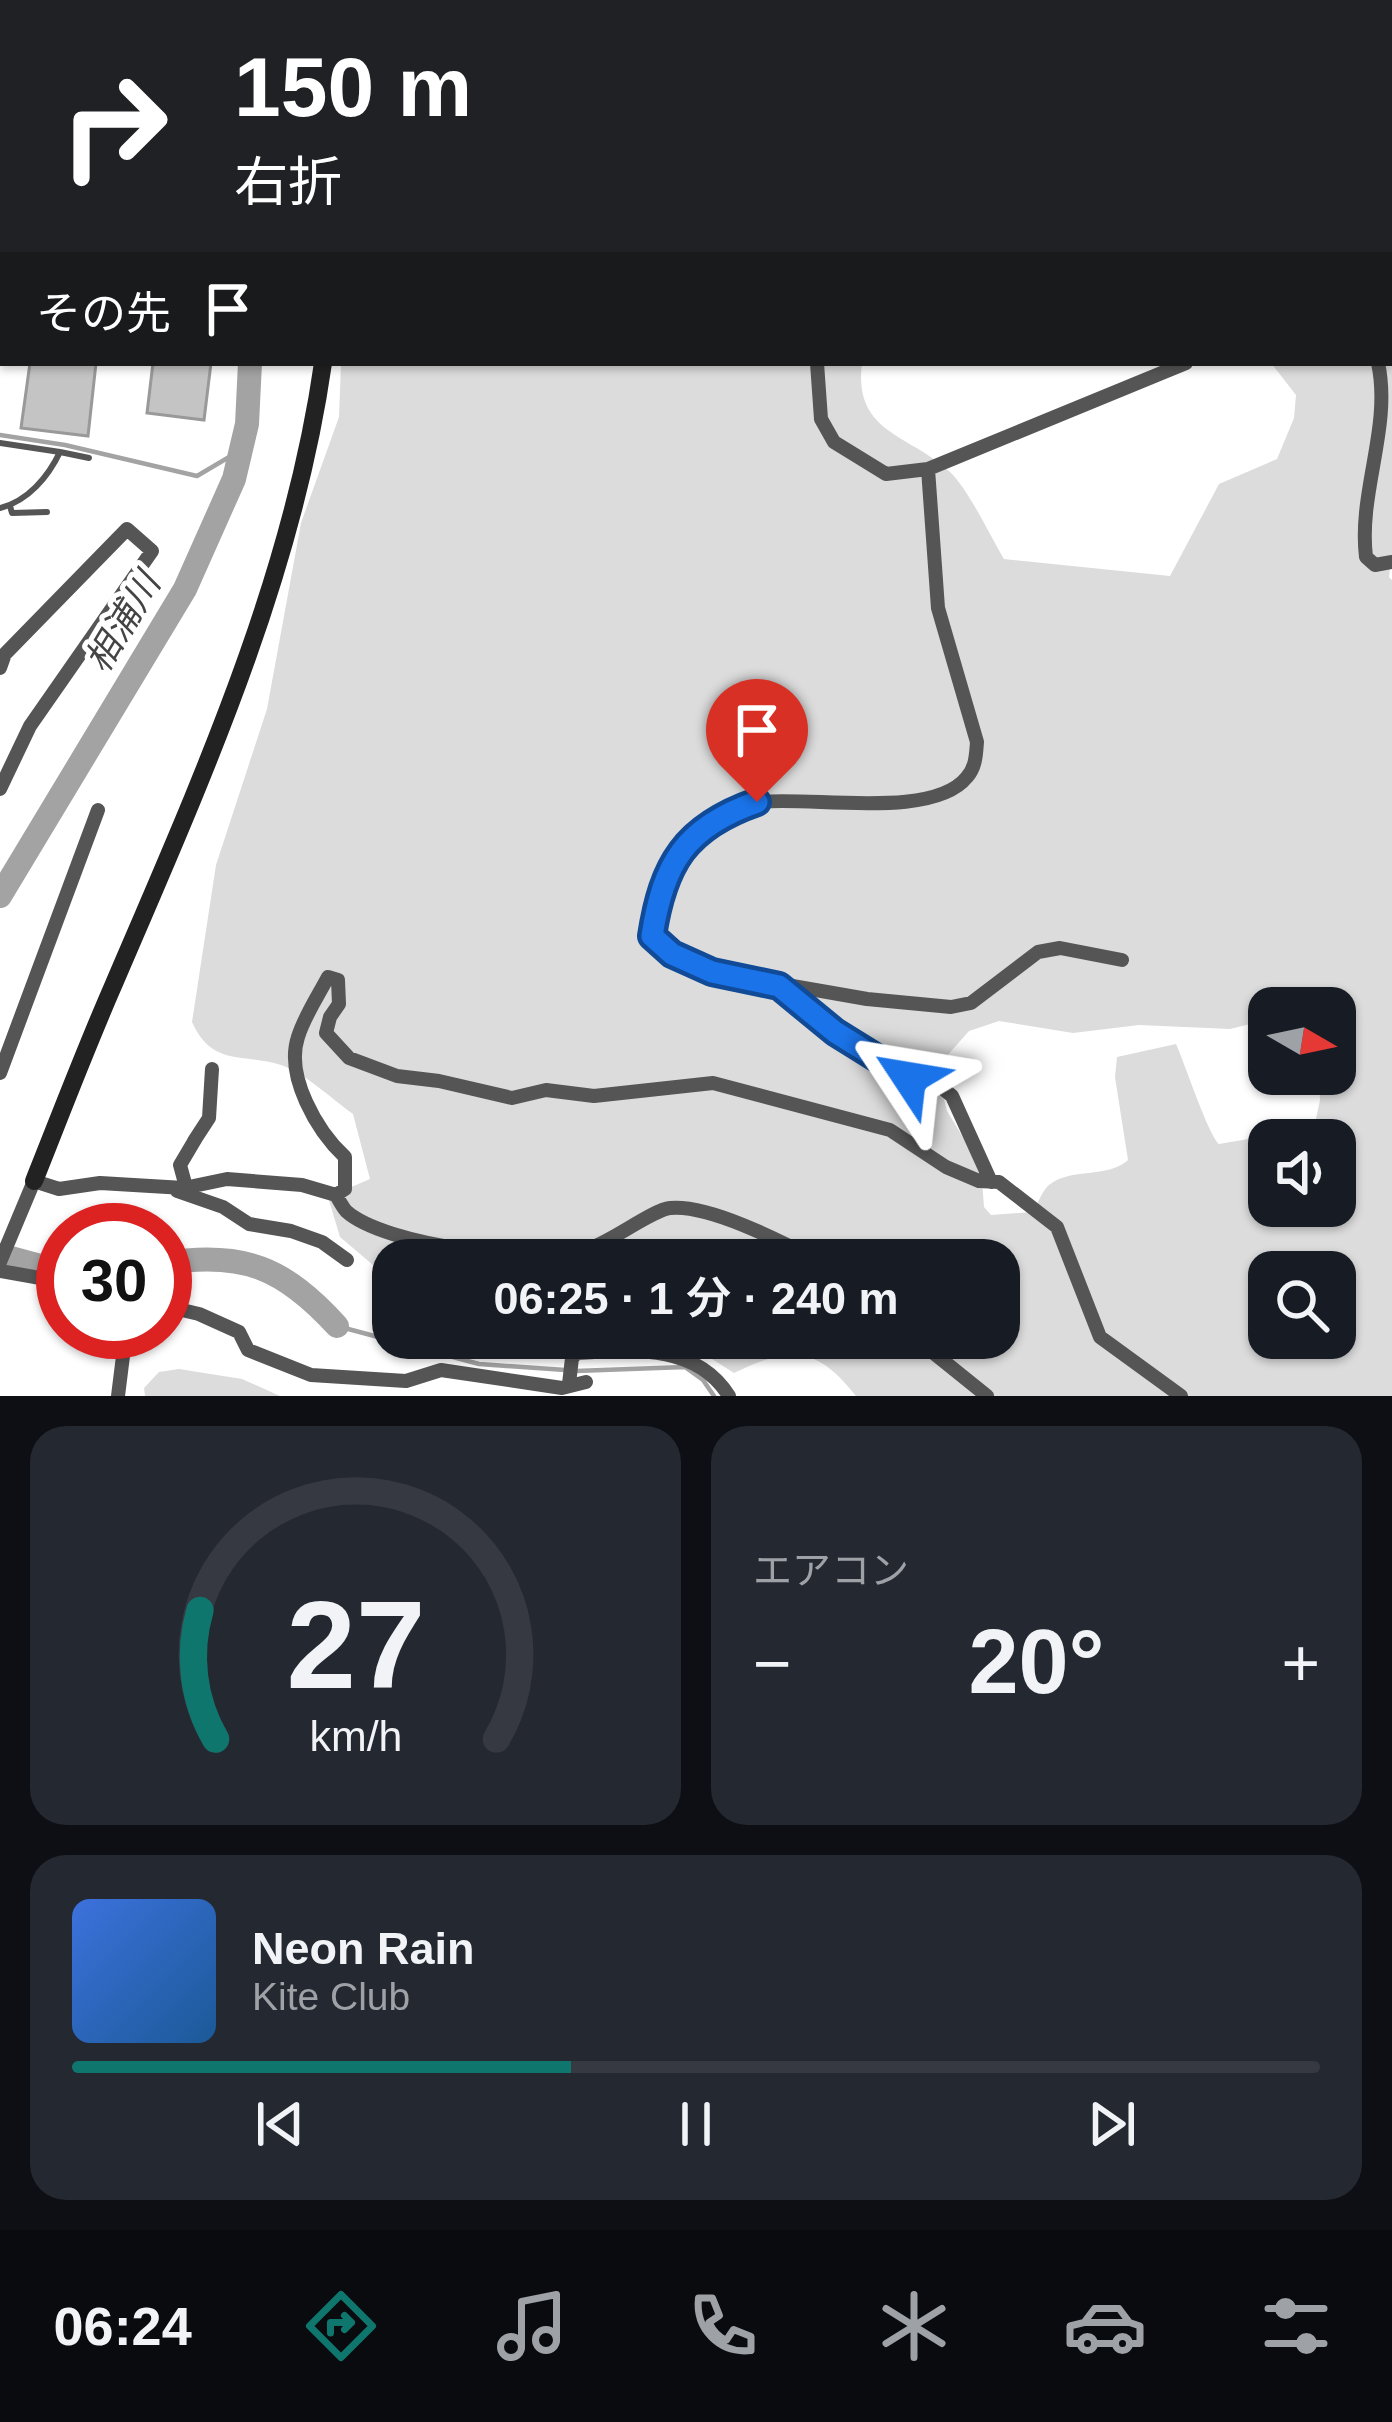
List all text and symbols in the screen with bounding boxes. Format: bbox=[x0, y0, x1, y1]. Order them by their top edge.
text: 150 m bbox=[234, 40, 472, 134]
icon: right bbox=[36, 48, 192, 204]
text: 右折 bbox=[234, 152, 342, 212]
icon: arrive bbox=[195, 276, 261, 342]
text: その先 bbox=[36, 288, 171, 339]
water label: 相浦川 bbox=[77, 562, 170, 679]
pin bbox=[706, 679, 808, 802]
icon: arrive bbox=[724, 697, 790, 763]
north arrow bbox=[1248, 987, 1356, 1095]
map controls bbox=[1248, 987, 1356, 1359]
position arrow bbox=[846, 1015, 972, 1141]
button: sound bbox=[1248, 1119, 1356, 1227]
speed limit sign: 30 bbox=[36, 1203, 192, 1359]
button: search bbox=[1248, 1251, 1356, 1359]
text: 06:25 · 1 分 · 240 m bbox=[493, 1273, 899, 1324]
text: エアコン bbox=[753, 1549, 909, 1592]
text: 27 bbox=[286, 1575, 425, 1714]
text: 20° bbox=[968, 1612, 1105, 1712]
text: − bbox=[753, 1626, 792, 1700]
text: + bbox=[1281, 1626, 1320, 1700]
text: km/h bbox=[309, 1711, 402, 1759]
text: Neon Rain bbox=[252, 1923, 475, 1974]
text: Kite Club bbox=[252, 1975, 410, 2018]
icon: previous bbox=[247, 2091, 313, 2157]
icon: pause bbox=[663, 2091, 729, 2157]
icon: next bbox=[1079, 2091, 1145, 2157]
icon: directions bbox=[299, 2284, 383, 2368]
icon: music bbox=[490, 2284, 574, 2368]
icon: phone bbox=[681, 2284, 765, 2368]
icon: climate bbox=[872, 2284, 956, 2368]
icon: car bbox=[1063, 2284, 1147, 2368]
icon: filters bbox=[1254, 2284, 1338, 2368]
text: 06:24 bbox=[54, 2296, 192, 2356]

